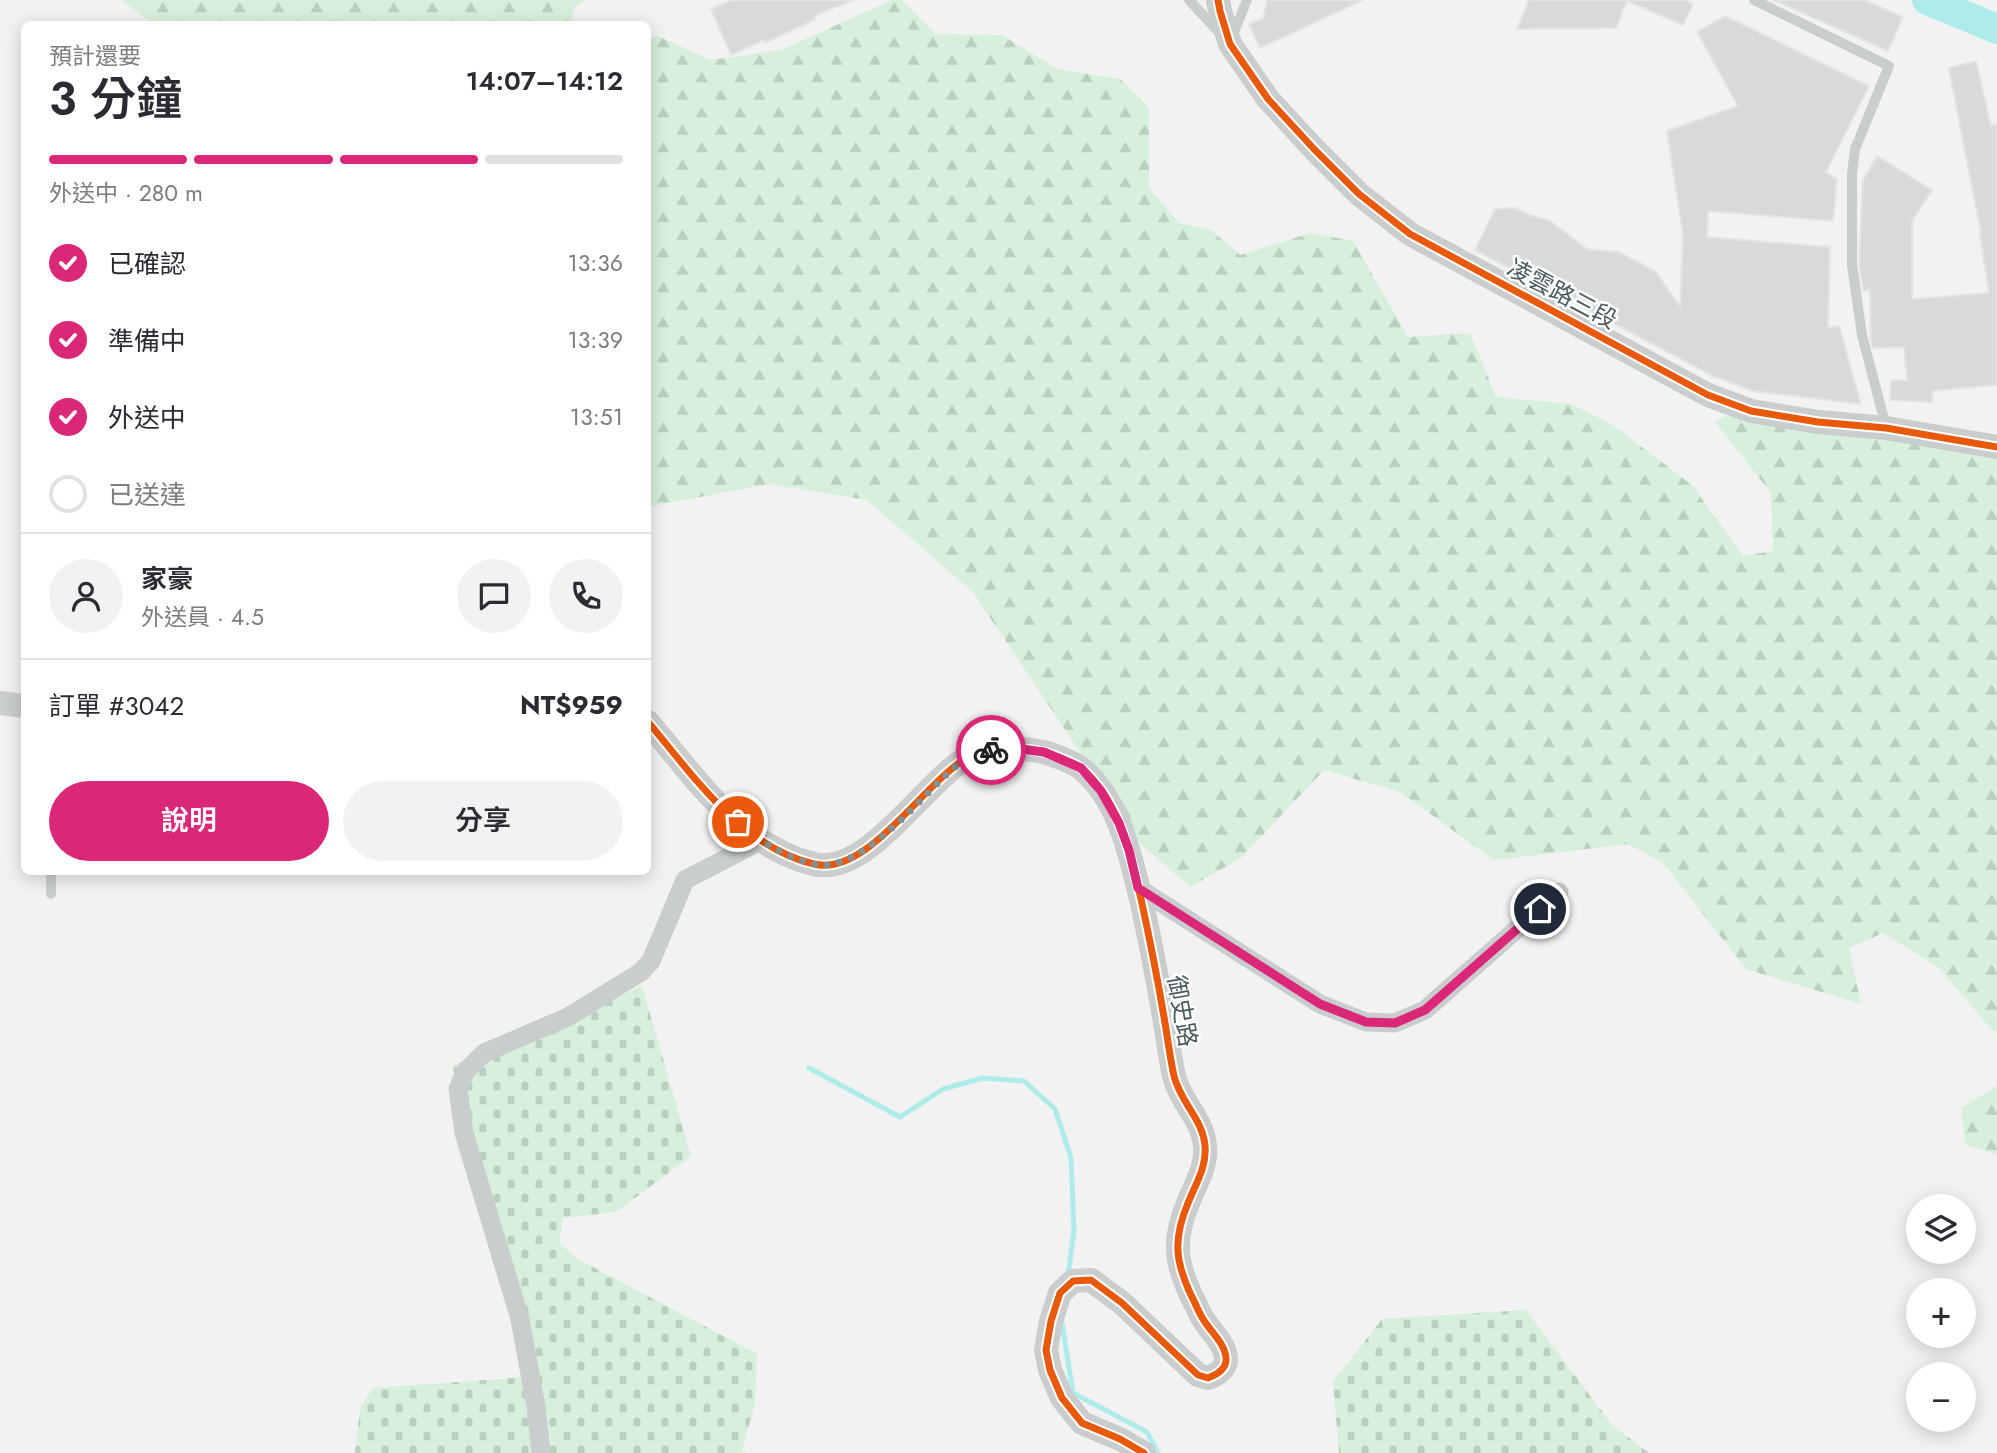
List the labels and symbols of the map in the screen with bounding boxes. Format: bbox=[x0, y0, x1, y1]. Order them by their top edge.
street label: 凌雲路三段 bbox=[1501, 250, 1623, 337]
courier bbox=[956, 715, 1026, 785]
pin bbox=[708, 792, 768, 852]
pin bbox=[1510, 879, 1570, 939]
street label: 御史路 bbox=[1159, 972, 1206, 1049]

